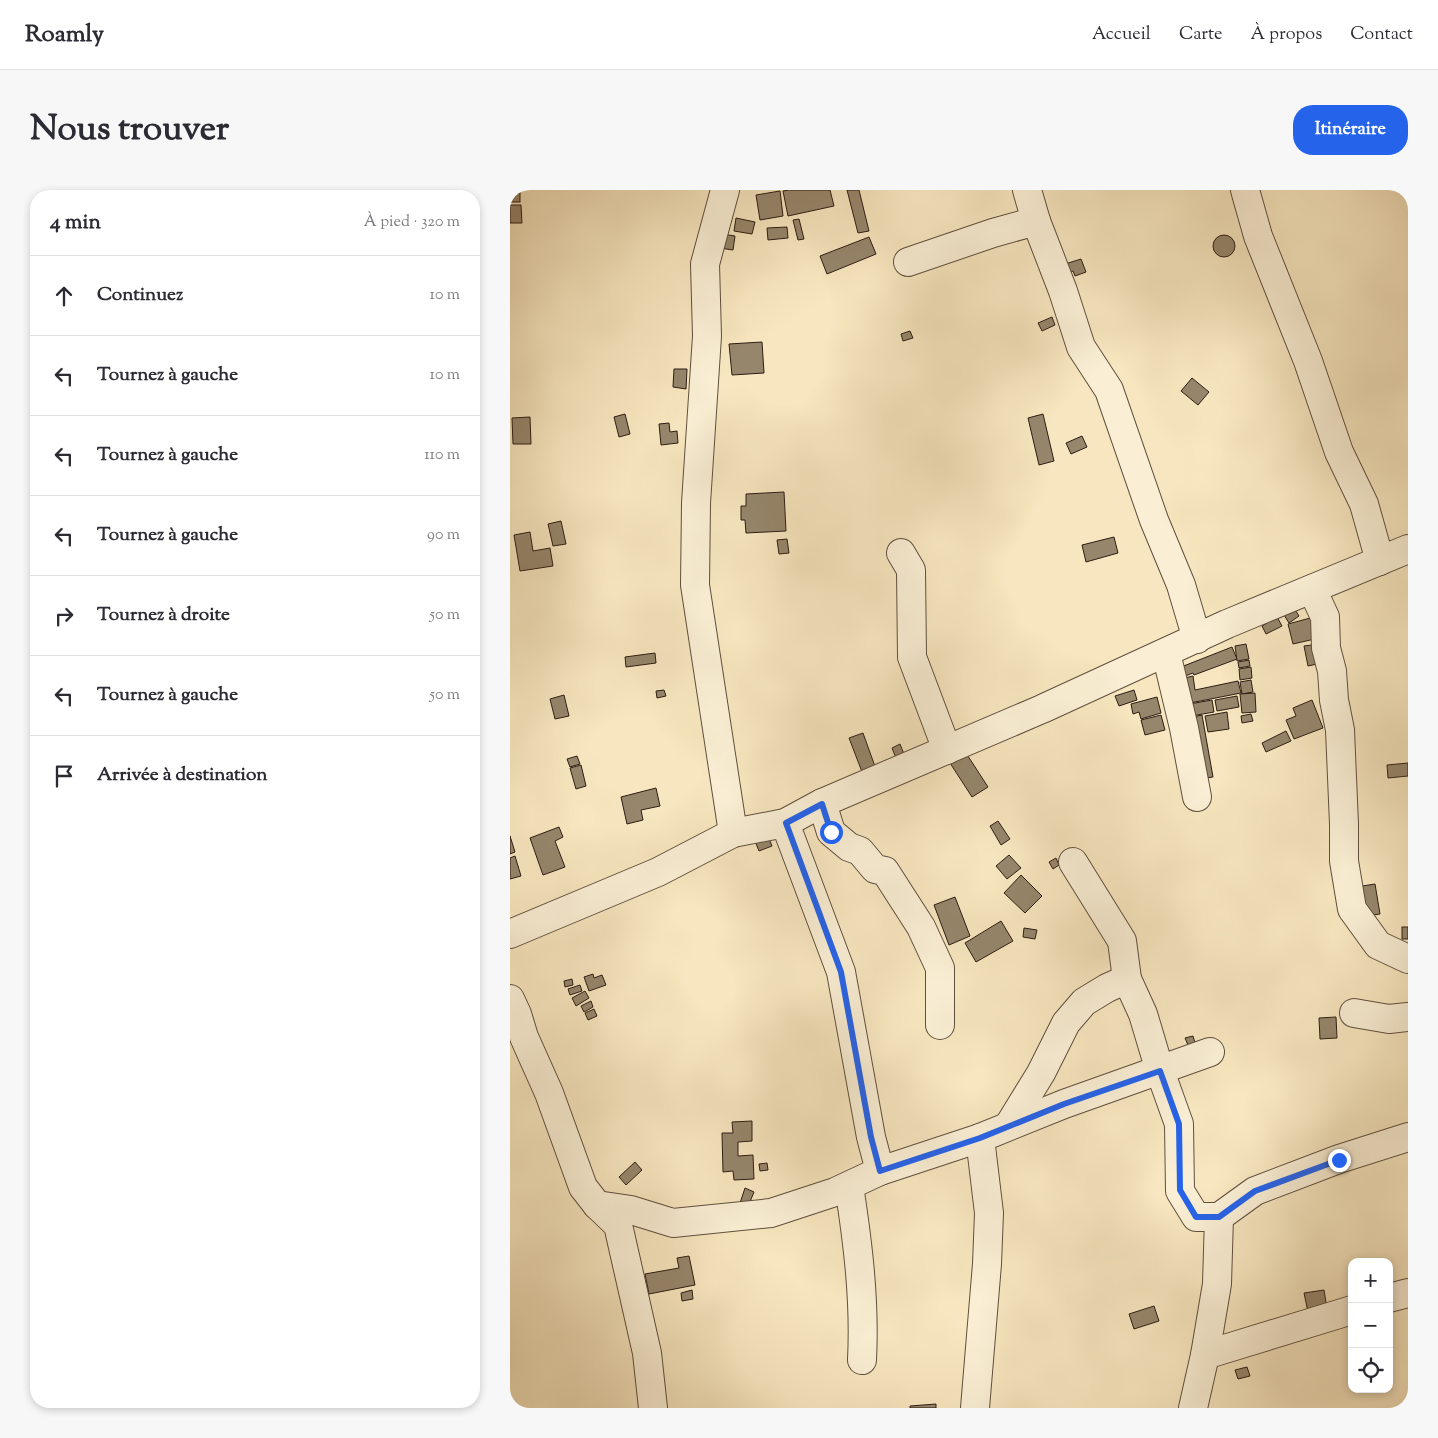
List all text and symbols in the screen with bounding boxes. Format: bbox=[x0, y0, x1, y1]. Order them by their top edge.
text: Roamly bbox=[25, 18, 104, 52]
text: Accueil bbox=[1092, 22, 1151, 48]
text: Carte bbox=[1179, 22, 1223, 48]
text: À propos bbox=[1251, 22, 1322, 48]
text: Contact bbox=[1350, 22, 1413, 48]
text: Nous trouver bbox=[30, 105, 229, 156]
button: Itinéraire bbox=[1293, 105, 1408, 155]
text: 4 min bbox=[50, 208, 101, 238]
text: À pied · 320 m bbox=[364, 211, 460, 234]
icon: ahead bbox=[50, 282, 78, 310]
text: Continuez bbox=[97, 282, 183, 309]
text: 10 m bbox=[430, 284, 460, 307]
icon: left bbox=[50, 362, 78, 390]
text: Tournez à gauche bbox=[97, 362, 238, 389]
text: 10 m bbox=[430, 364, 460, 387]
icon: left bbox=[50, 442, 78, 470]
text: Tournez à gauche bbox=[97, 442, 238, 469]
text: 110 m bbox=[424, 444, 460, 467]
icon: left bbox=[50, 522, 78, 550]
text: Tournez à gauche bbox=[97, 522, 238, 549]
text: 90 m bbox=[427, 524, 460, 547]
icon: right bbox=[50, 602, 78, 630]
text: Tournez à droite bbox=[97, 602, 230, 629]
text: 50 m bbox=[429, 604, 460, 627]
icon: left bbox=[50, 682, 78, 710]
text: Tournez à gauche bbox=[97, 682, 238, 709]
text: 50 m bbox=[429, 684, 460, 707]
icon: arrive bbox=[50, 762, 78, 790]
text: Arrivée à destination bbox=[97, 762, 268, 789]
route start bbox=[820, 821, 843, 844]
route end bbox=[1328, 1149, 1351, 1172]
map controls bbox=[1348, 1258, 1393, 1393]
button: + bbox=[1348, 1258, 1393, 1303]
button: − bbox=[1348, 1303, 1393, 1348]
button: locate bbox=[1348, 1348, 1393, 1393]

